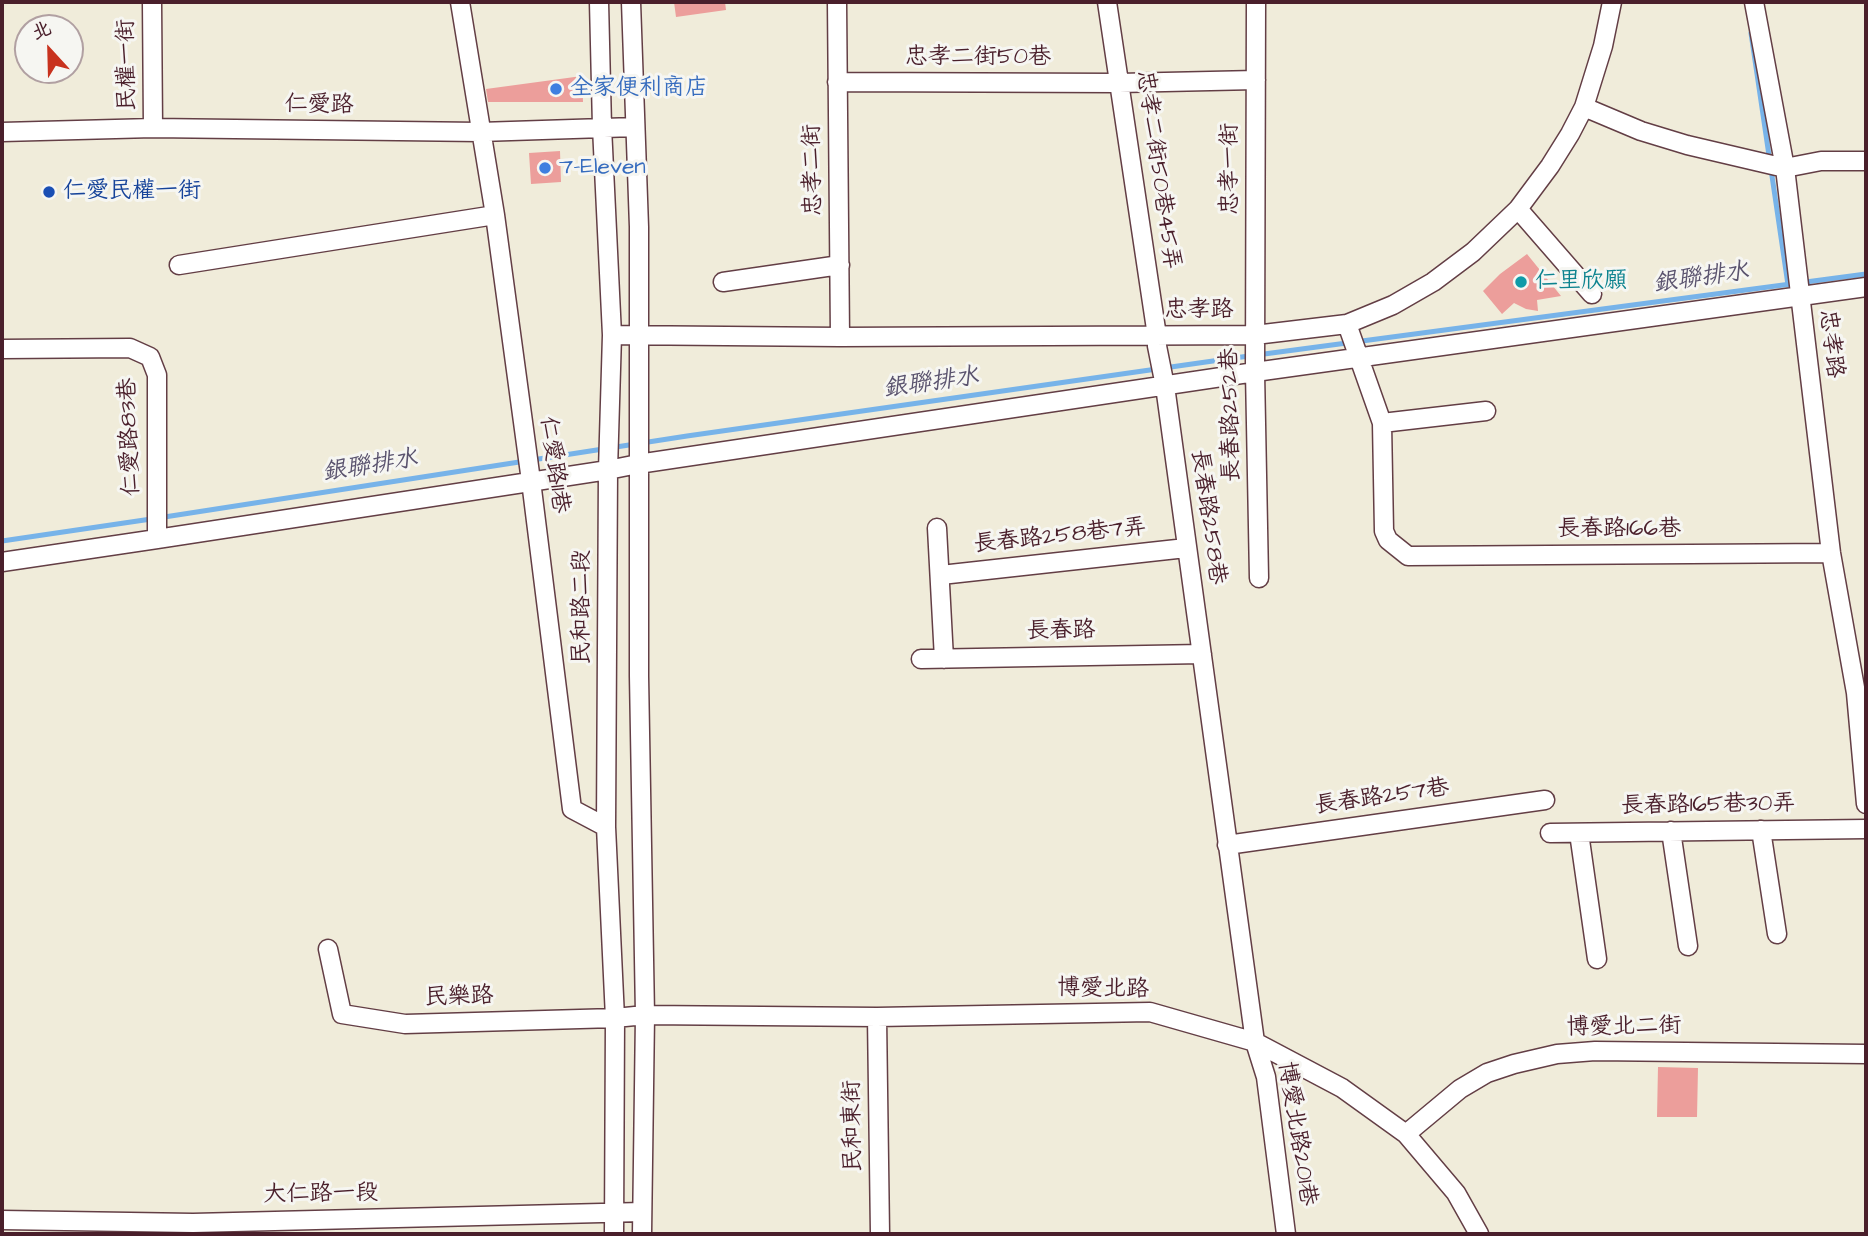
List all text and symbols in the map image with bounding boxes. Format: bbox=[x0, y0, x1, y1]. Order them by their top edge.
north arrow bbox=[14, 14, 84, 84]
text: 北 bbox=[28, 15, 56, 47]
street label: 民權一街 bbox=[113, 19, 143, 111]
street label: 忠孝二街50巷 bbox=[905, 44, 1051, 72]
street label: 忠孝二街50巷45弄 bbox=[1129, 69, 1185, 271]
place label: 全家便利商店 bbox=[570, 75, 708, 103]
marker: 全家便利商店 bbox=[548, 81, 564, 97]
street label: 仁愛路 bbox=[284, 92, 354, 120]
street label: 忠孝一街 bbox=[1217, 123, 1245, 215]
street label: 忠孝二街 bbox=[799, 124, 829, 216]
place label: 7-Eleven bbox=[559, 154, 646, 182]
marker: 7-Eleven bbox=[537, 160, 553, 176]
place label: 仁愛民權一街 bbox=[63, 178, 201, 206]
marker: 仁愛民權一街 bbox=[41, 184, 57, 200]
water label: 銀聯排水 bbox=[1651, 258, 1751, 300]
place label: 仁里欣願 bbox=[1535, 268, 1627, 296]
marker: 仁里欣願 bbox=[1513, 274, 1529, 290]
street label: 忠孝路 bbox=[1165, 297, 1233, 325]
street label: 忠孝路 bbox=[1812, 308, 1848, 380]
street label: 長春路252巷 bbox=[1217, 347, 1247, 483]
water label: 銀聯排水 bbox=[881, 363, 981, 405]
street label: 仁愛路83巷 bbox=[115, 377, 147, 497]
street label: 仁愛路11巷 bbox=[533, 415, 573, 515]
water label: 銀聯排水 bbox=[320, 445, 420, 489]
street label: 長春路258巷 bbox=[1184, 448, 1230, 586]
street label: 長春路258巷7弄 bbox=[972, 514, 1148, 560]
street label: 長春路166巷 bbox=[1557, 516, 1681, 544]
street label: 民和路二段 bbox=[569, 550, 597, 664]
street label: 長春路 bbox=[1026, 618, 1096, 646]
street label: 長春路257巷 bbox=[1313, 775, 1451, 821]
street label: 長春路165巷30弄 bbox=[1620, 791, 1796, 821]
street label: 博愛北路 bbox=[1057, 975, 1149, 1005]
street label: 民樂路 bbox=[424, 983, 494, 1013]
street label: 博愛北二街 bbox=[1566, 1013, 1682, 1043]
street label: 博愛北路201巷 bbox=[1271, 1060, 1321, 1208]
street label: 民和東街 bbox=[839, 1080, 869, 1172]
street label: 大仁路一段 bbox=[263, 1180, 379, 1210]

